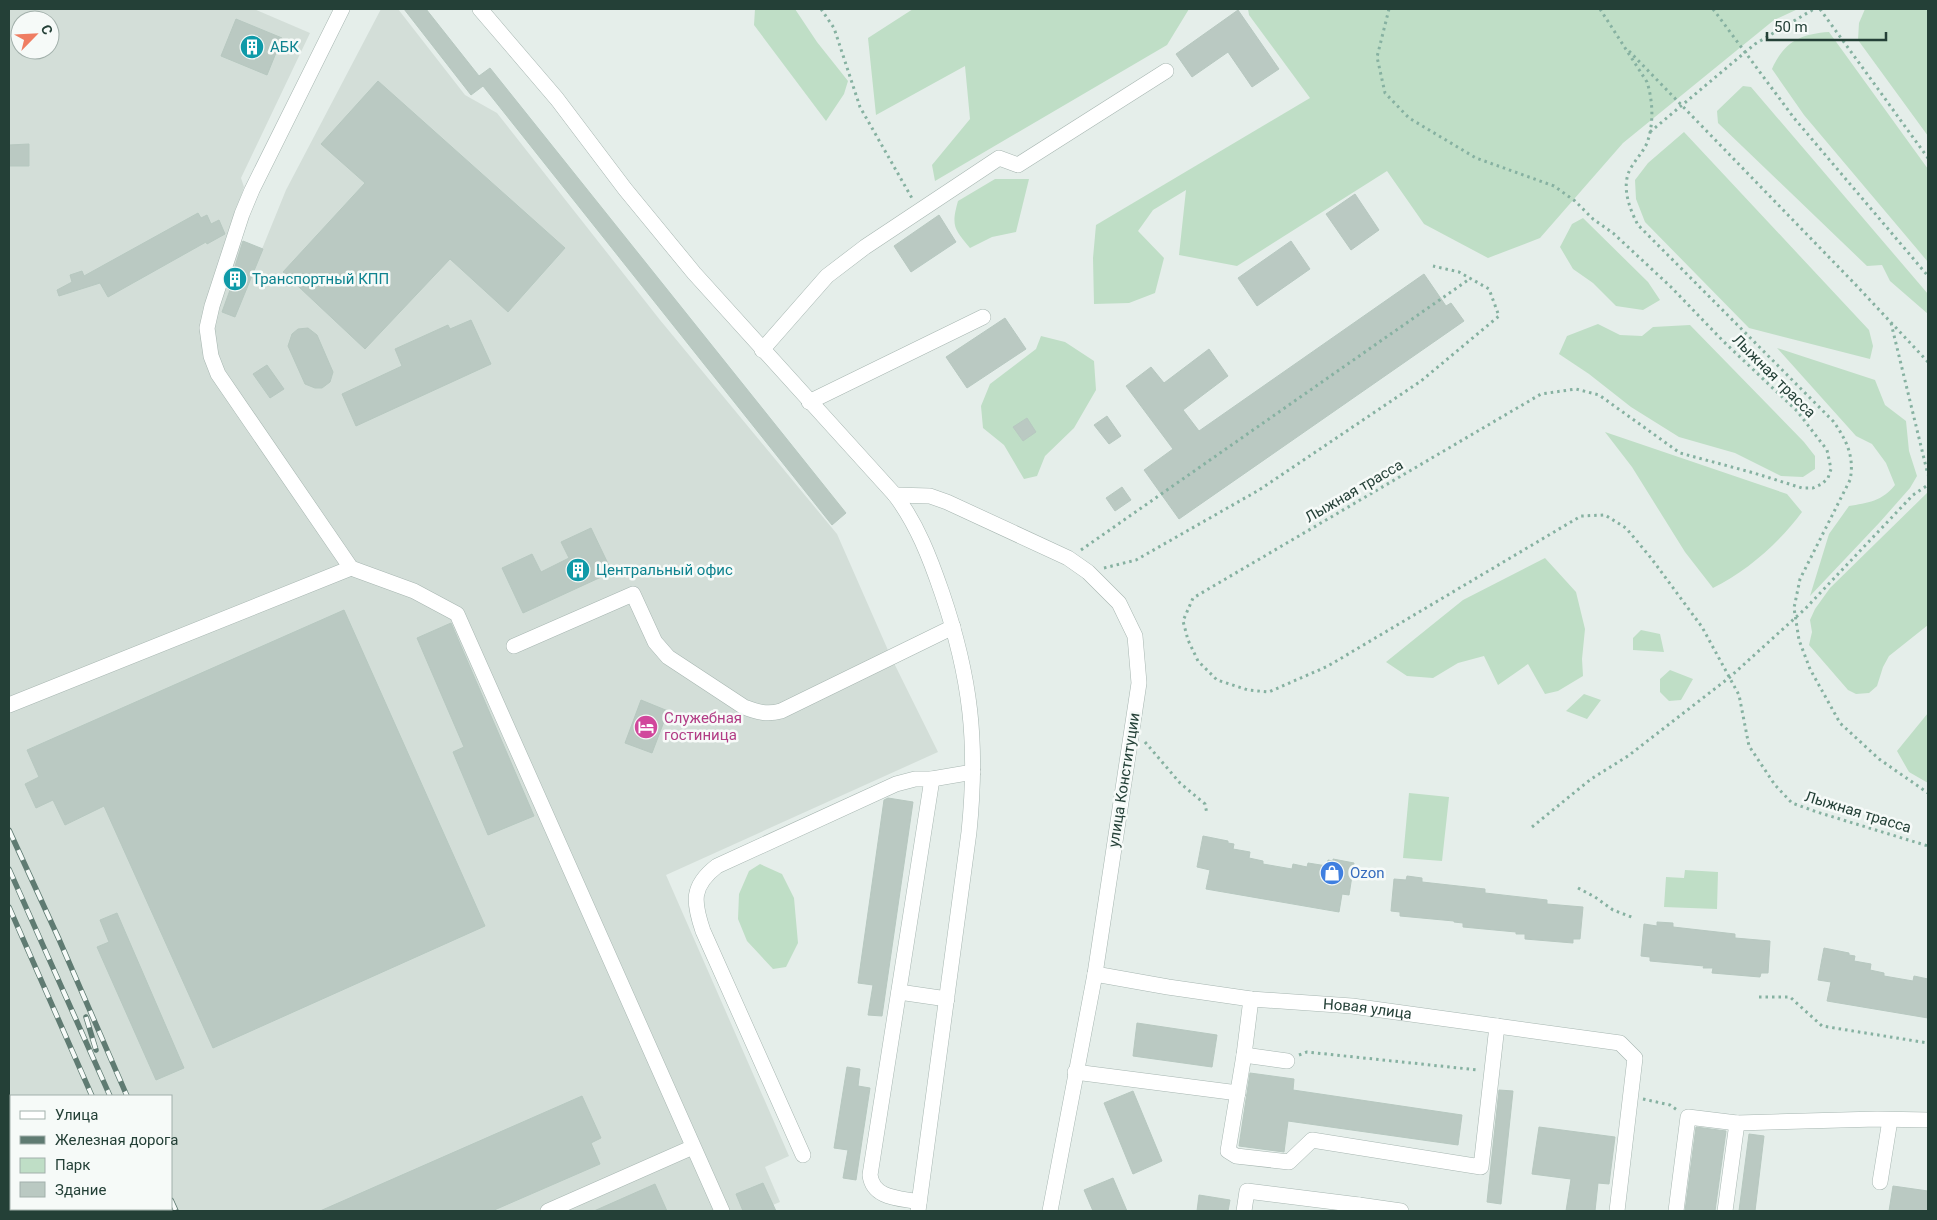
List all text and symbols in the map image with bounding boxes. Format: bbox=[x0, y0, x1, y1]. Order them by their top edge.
north arrow bbox=[10, 10, 60, 60]
scale bar bbox=[1767, 10, 1886, 42]
text: 50 m bbox=[1774, 18, 1808, 36]
text: С bbox=[38, 22, 56, 37]
building icon: АБК bbox=[239, 34, 265, 60]
place label: АБК bbox=[270, 38, 299, 56]
building icon: Транспортный КПП bbox=[222, 266, 248, 292]
place label: Транспортный КПП bbox=[252, 270, 389, 288]
street label: Лыжная трасса bbox=[1729, 331, 1819, 421]
street label: Лыжная трасса bbox=[1302, 456, 1406, 526]
building icon: Центральный офис bbox=[565, 557, 591, 583]
place label: Центральный офис bbox=[596, 561, 733, 579]
place label: Служебная гостиница bbox=[664, 709, 742, 744]
street label: улица Конституции bbox=[1104, 711, 1144, 849]
hotel icon: Служебная гостиница bbox=[633, 714, 659, 740]
street label: Лыжная трасса bbox=[1803, 787, 1913, 837]
shop icon: Ozon bbox=[1319, 860, 1345, 886]
place label: Ozon bbox=[1350, 864, 1384, 882]
street label: Новая улица bbox=[1323, 995, 1413, 1023]
legend bbox=[10, 1095, 172, 1210]
text: Улица bbox=[55, 1106, 98, 1124]
text: Железная дорога bbox=[55, 1131, 178, 1149]
text: Парк bbox=[55, 1156, 90, 1174]
text: Здание bbox=[55, 1181, 106, 1199]

